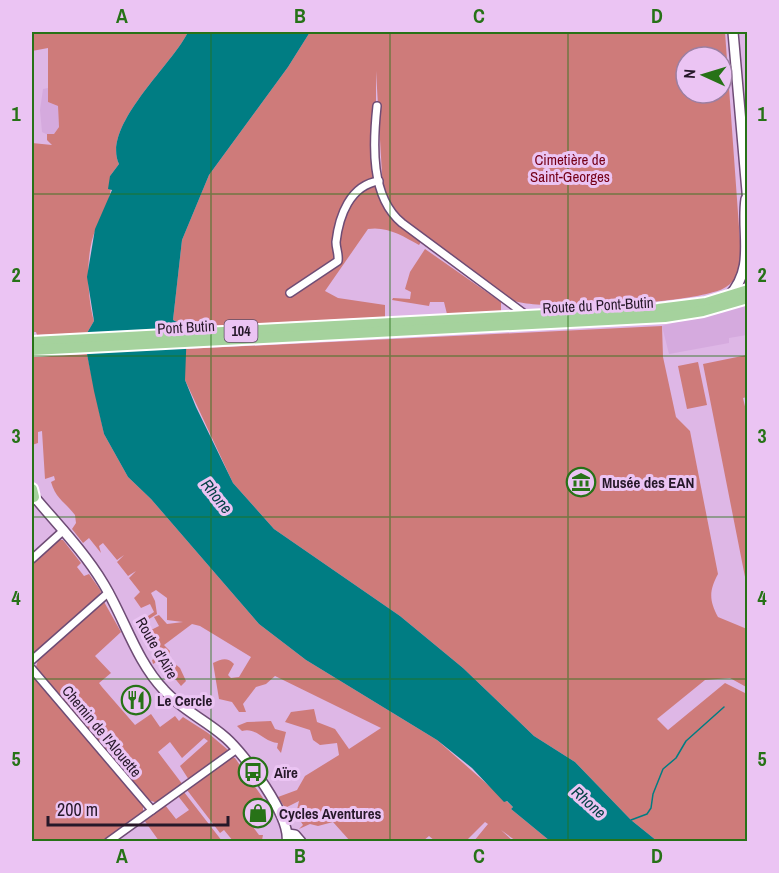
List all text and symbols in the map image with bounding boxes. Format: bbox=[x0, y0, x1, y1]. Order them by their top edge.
text: A bbox=[116, 2, 128, 29]
text: B bbox=[294, 2, 306, 29]
text: C bbox=[473, 2, 485, 29]
text: D bbox=[651, 2, 663, 29]
north arrow bbox=[674, 45, 734, 105]
text: N bbox=[678, 68, 700, 79]
text: 1 bbox=[11, 100, 21, 127]
text: 1 bbox=[757, 100, 767, 127]
park label: Cimetière de Saint-Georges bbox=[530, 149, 610, 187]
text: 2 bbox=[11, 261, 21, 288]
text: 2 bbox=[757, 261, 767, 288]
street label: Route du Pont-Butin bbox=[542, 292, 654, 318]
street label: Pont Butin bbox=[157, 315, 215, 339]
road number: 104 bbox=[224, 320, 258, 342]
text: 3 bbox=[11, 422, 21, 449]
text: 3 bbox=[757, 422, 767, 449]
museum icon: Musée des EAN bbox=[565, 466, 597, 498]
place label: Musée des EAN bbox=[602, 472, 694, 493]
water label: Rhone bbox=[196, 474, 238, 518]
text: 4 bbox=[11, 584, 21, 611]
text: 4 bbox=[757, 584, 767, 611]
street label: Route d'Aïre bbox=[131, 613, 183, 683]
street label: Chemin de l'Alouette bbox=[57, 681, 147, 781]
restaurant icon: Le Cercle bbox=[120, 684, 152, 716]
place label: Le Cercle bbox=[157, 690, 213, 711]
text: 5 bbox=[11, 745, 21, 772]
text: 5 bbox=[757, 745, 767, 772]
bus stop icon: Aïre bbox=[237, 756, 269, 788]
place label: Aïre bbox=[274, 762, 298, 783]
water label: Rhone bbox=[567, 781, 611, 823]
scale bar bbox=[48, 789, 228, 827]
text: 200 m bbox=[57, 797, 98, 822]
shop icon: Cycles Aventures bbox=[242, 797, 274, 829]
place label: Cycles Aventures bbox=[279, 803, 381, 824]
text: A bbox=[116, 842, 128, 869]
text: B bbox=[294, 842, 306, 869]
text: C bbox=[473, 842, 485, 869]
text: D bbox=[651, 842, 663, 869]

